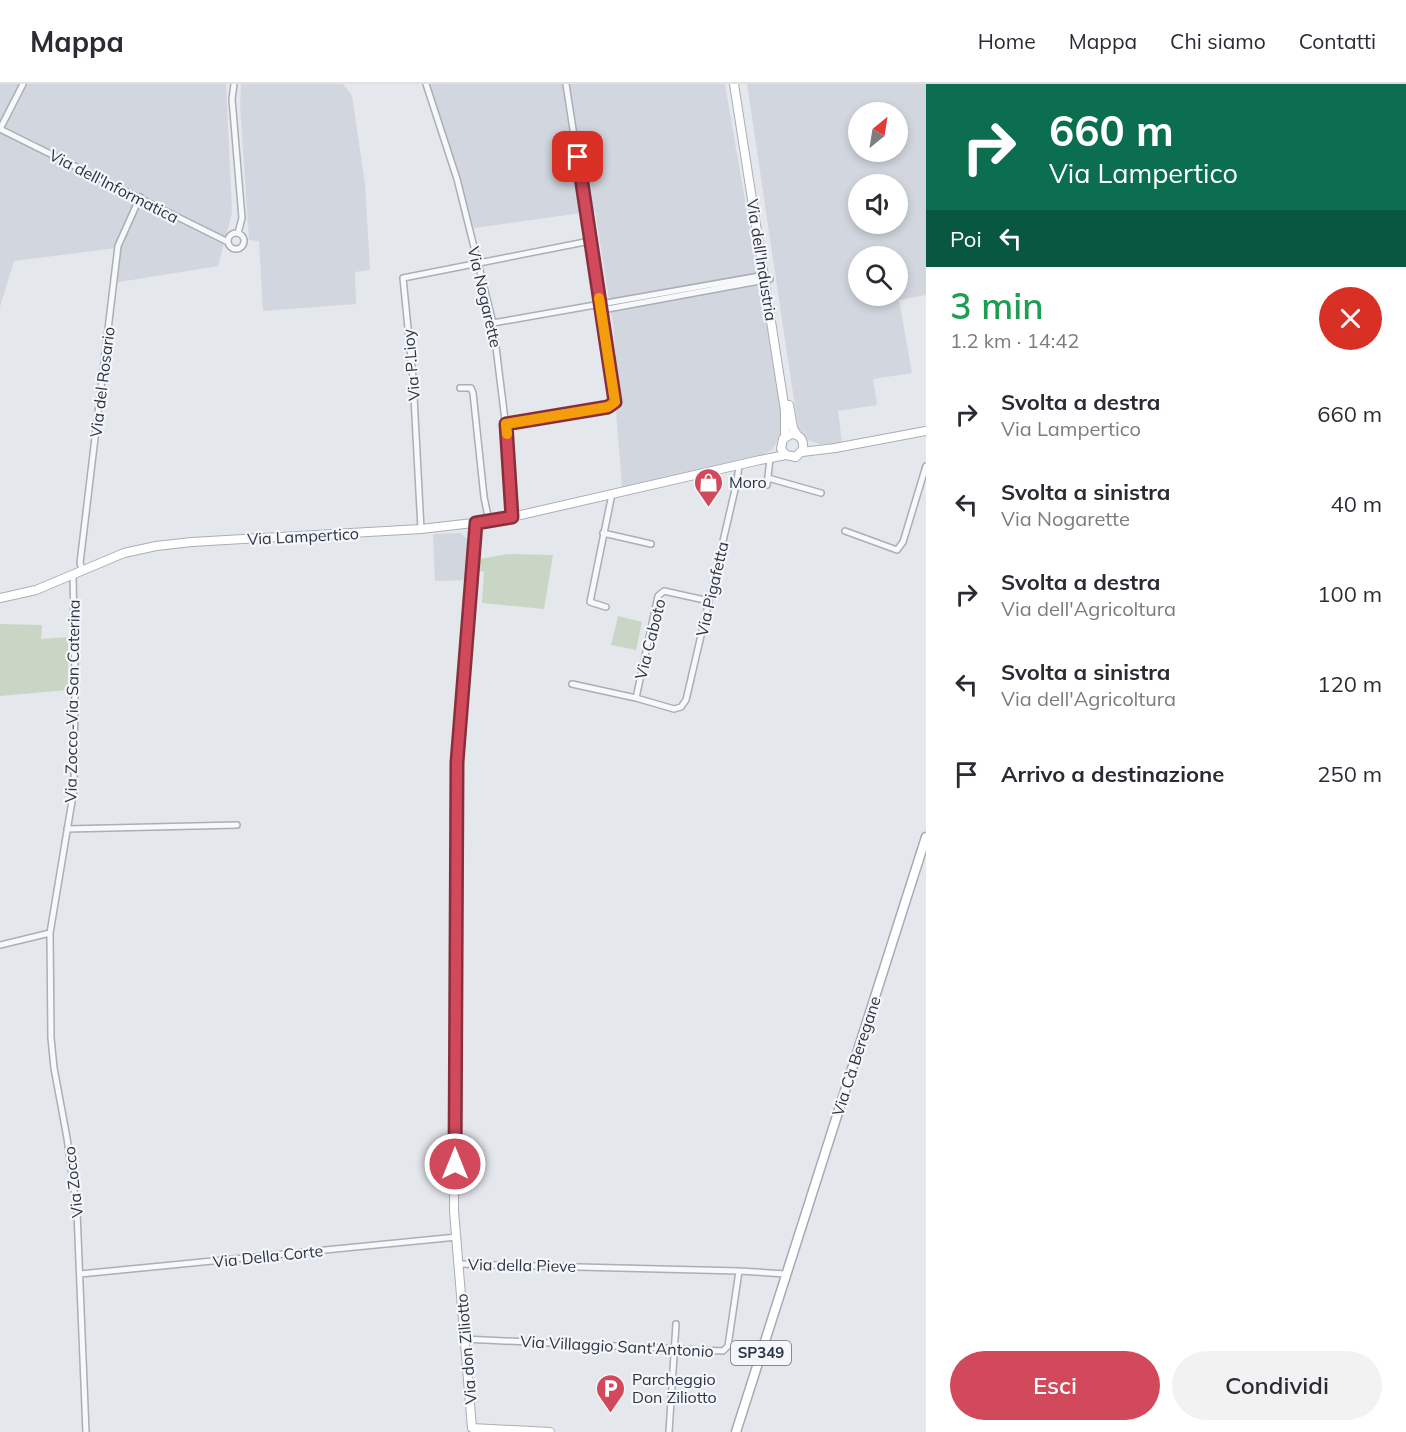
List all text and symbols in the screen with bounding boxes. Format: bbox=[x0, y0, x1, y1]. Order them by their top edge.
text: Mappa bbox=[30, 24, 124, 59]
text: Home bbox=[978, 28, 1036, 54]
text: Mappa bbox=[1069, 28, 1137, 54]
text: Chi siamo bbox=[1170, 28, 1266, 54]
text: Contatti bbox=[1299, 28, 1376, 54]
north arrow bbox=[848, 102, 908, 162]
map controls bbox=[848, 102, 908, 306]
text: 660 m bbox=[1049, 104, 1174, 157]
icon: right bbox=[950, 108, 1028, 186]
pin bbox=[552, 131, 603, 182]
icon: arrive bbox=[561, 140, 594, 173]
street label: Via dell'Informatica bbox=[46, 145, 182, 227]
text: Via Lampertico bbox=[1049, 156, 1238, 190]
button: sound bbox=[848, 174, 908, 234]
street label: Via dell'Industria bbox=[742, 198, 782, 322]
icon: left bbox=[994, 222, 1027, 255]
text: Poi bbox=[950, 225, 982, 253]
street label: Via Nogarette bbox=[464, 245, 506, 349]
button: search bbox=[848, 246, 908, 306]
text: 3 min bbox=[950, 283, 1044, 328]
button: close bbox=[1319, 287, 1382, 350]
street label: Via del Rosario bbox=[85, 326, 119, 438]
street label: Via P.Lioy bbox=[398, 328, 424, 402]
text: 1.2 km · 14:42 bbox=[950, 328, 1079, 353]
text: Svolta a destra bbox=[1001, 388, 1160, 416]
icon: right bbox=[950, 398, 983, 431]
text: 660 m bbox=[1317, 400, 1382, 428]
text: Via Lampertico bbox=[1001, 416, 1141, 441]
shop icon: Moro bbox=[692, 466, 724, 508]
place label: Moro bbox=[729, 472, 767, 492]
text: Svolta a sinistra bbox=[1001, 478, 1170, 506]
icon: left bbox=[950, 488, 983, 521]
text: 40 m bbox=[1331, 490, 1382, 518]
text: Via Nogarette bbox=[1001, 506, 1130, 531]
street label: Via Lampertico bbox=[247, 523, 359, 549]
street label: Via Pigafetta bbox=[691, 540, 733, 638]
text: Svolta a destra bbox=[1001, 568, 1160, 596]
icon: right bbox=[950, 578, 983, 611]
text: 100 m bbox=[1317, 580, 1382, 608]
text: Via dell'Agricoltura bbox=[1001, 596, 1176, 621]
street label: Via Caboto bbox=[630, 597, 670, 681]
street label: Via Zocco-Via San Caterina bbox=[60, 599, 84, 803]
text: Svolta a sinistra bbox=[1001, 658, 1170, 686]
icon: left bbox=[950, 668, 983, 701]
text: 120 m bbox=[1317, 670, 1382, 698]
text: Via dell'Agricoltura bbox=[1001, 686, 1176, 711]
icon: arrive bbox=[950, 758, 983, 791]
text: Arrivo a destinazione bbox=[1001, 760, 1224, 788]
text: 250 m bbox=[1317, 760, 1382, 788]
street label: Via Cà Beregane bbox=[827, 994, 885, 1118]
position arrow bbox=[423, 1132, 487, 1196]
street label: Via Zocco bbox=[59, 1145, 87, 1219]
street label: Via Della Corte bbox=[212, 1240, 324, 1272]
street label: Via della Pieve bbox=[468, 1254, 576, 1276]
street label: Via don Ziliotto bbox=[451, 1293, 481, 1405]
street label: Via Villaggio Sant'Antonio bbox=[520, 1331, 714, 1361]
road number: SP349 bbox=[731, 1341, 791, 1365]
button: Esci bbox=[950, 1351, 1160, 1420]
button: Condividi bbox=[1172, 1351, 1382, 1420]
place label: Parcheggio Don Ziliotto bbox=[632, 1369, 717, 1407]
parking icon: Parcheggio Don Ziliotto bbox=[595, 1372, 627, 1414]

